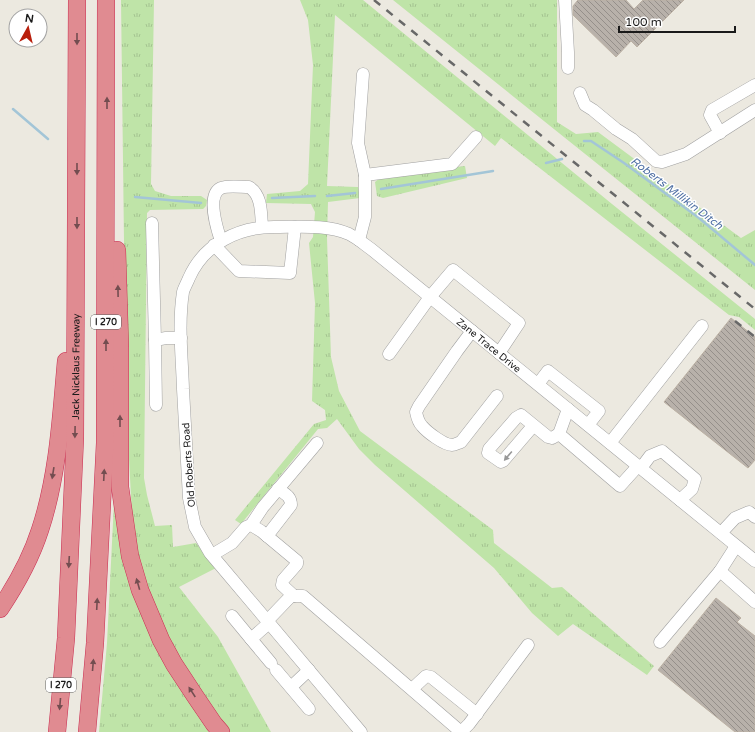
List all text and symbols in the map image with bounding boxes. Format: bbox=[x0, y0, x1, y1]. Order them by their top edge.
north arrow bbox=[8, 8, 48, 48]
scale bar bbox=[619, 8, 735, 34]
text: N bbox=[24, 12, 35, 26]
text: 100 m bbox=[625, 15, 662, 29]
one-way arrow bbox=[74, 33, 80, 46]
one-way arrow bbox=[104, 96, 110, 109]
water label: Roberts Millikin Ditch bbox=[628, 155, 725, 232]
one-way arrow bbox=[74, 163, 80, 176]
one-way arrow bbox=[74, 217, 80, 230]
one-way arrow bbox=[115, 285, 122, 297]
street label: Jack Nicklaus Freeway bbox=[70, 313, 83, 420]
road number: I 270 bbox=[91, 315, 121, 329]
street label: Zane Trace Drive bbox=[454, 316, 523, 376]
one-way arrow bbox=[103, 338, 109, 351]
one-way arrow bbox=[117, 414, 123, 427]
street label: Old Roberts Road bbox=[180, 422, 198, 508]
one-way arrow bbox=[72, 426, 78, 439]
one-way arrow bbox=[504, 450, 513, 461]
one-way arrow bbox=[50, 467, 56, 479]
one-way arrow bbox=[100, 469, 107, 481]
one-way arrow bbox=[66, 556, 73, 568]
one-way arrow bbox=[135, 577, 141, 589]
one-way arrow bbox=[94, 598, 101, 610]
one-way arrow bbox=[90, 659, 97, 671]
road number: I 270 bbox=[46, 678, 76, 692]
one-way arrow bbox=[188, 687, 196, 697]
one-way arrow bbox=[56, 698, 63, 710]

